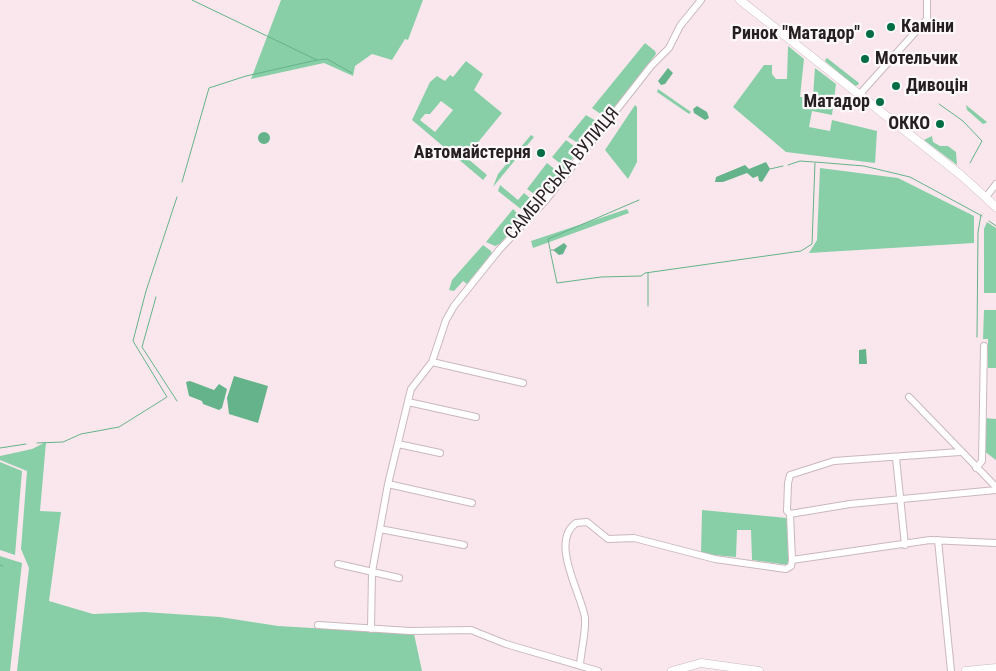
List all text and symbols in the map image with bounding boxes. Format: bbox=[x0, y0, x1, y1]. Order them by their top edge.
place label: Каміни bbox=[901, 16, 954, 38]
marker: Каміни bbox=[885, 21, 897, 33]
place label: Ринок "Матадор" bbox=[732, 23, 860, 45]
marker: Ринок "Матадор" bbox=[864, 28, 876, 40]
place label: Мотельчик bbox=[875, 48, 958, 70]
marker: Мотельчик bbox=[859, 53, 871, 65]
place label: Дивоцін bbox=[906, 75, 968, 97]
marker: Дивоцін bbox=[890, 80, 902, 92]
place label: Матадор bbox=[803, 91, 870, 113]
marker: Матадор bbox=[874, 96, 886, 108]
street label: САМБІРСЬКА ВУЛИЦЯ bbox=[501, 103, 625, 245]
place label: ОККО bbox=[888, 113, 930, 135]
marker: ОККО bbox=[934, 118, 946, 130]
place label: Автомайстерня bbox=[414, 142, 531, 164]
marker: Автомайстерня bbox=[535, 147, 547, 159]

